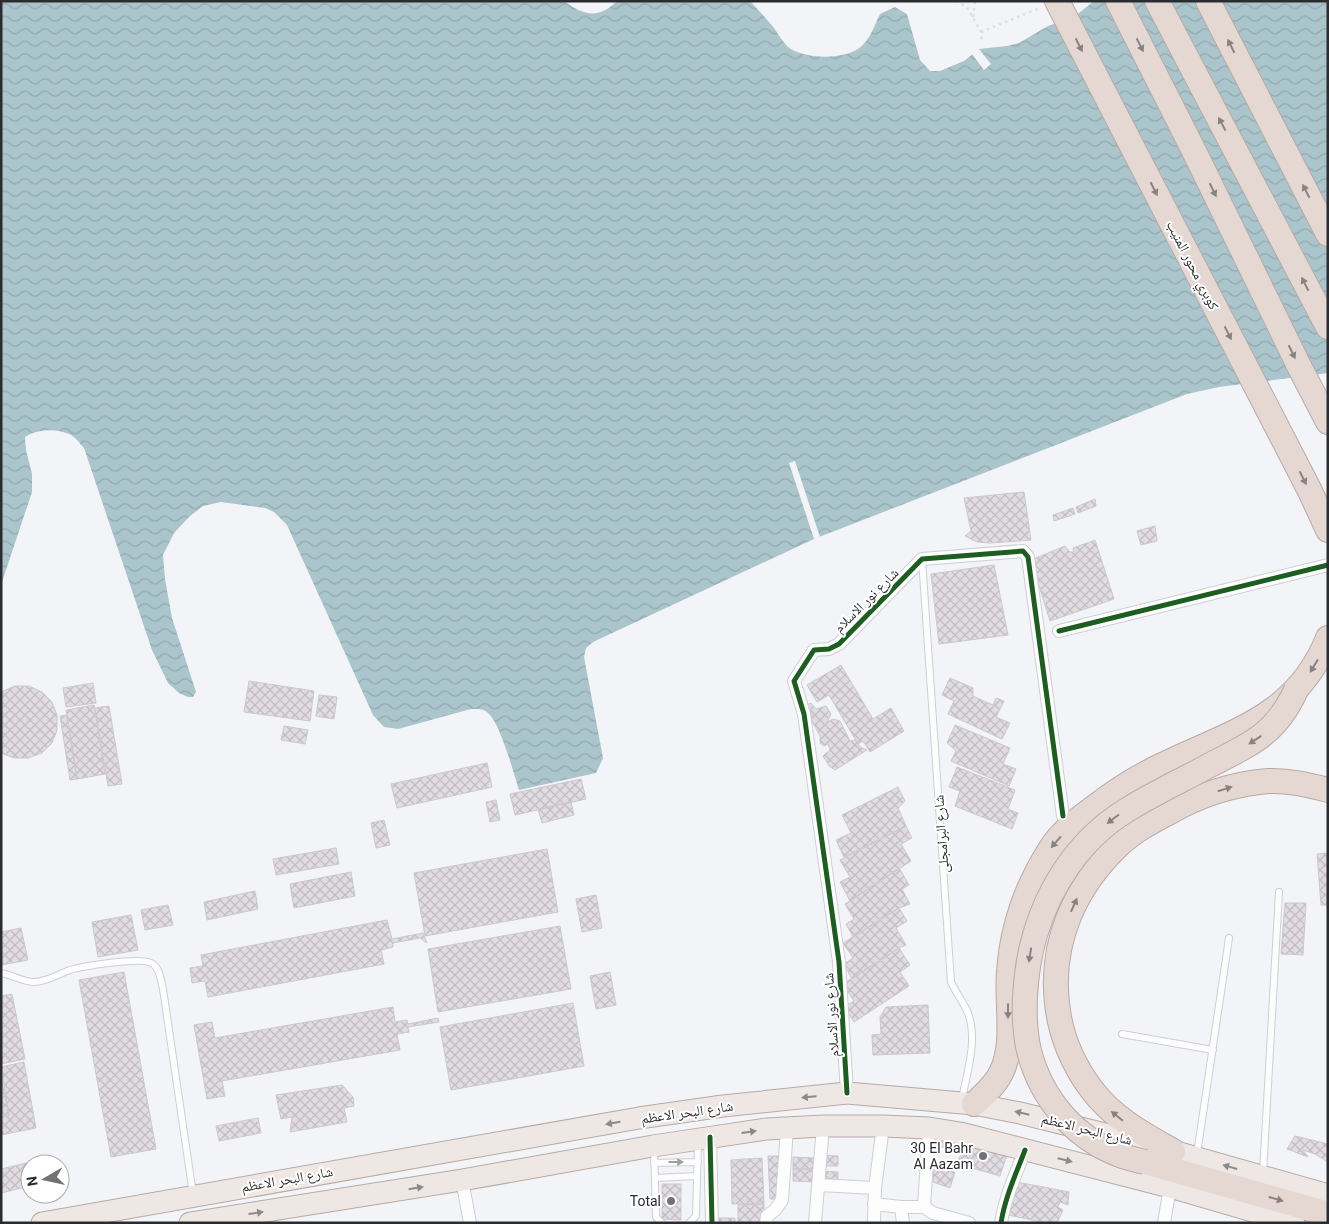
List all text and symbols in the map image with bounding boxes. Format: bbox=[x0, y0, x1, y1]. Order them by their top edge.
one-way arrow bbox=[1075, 37, 1083, 52]
one-way arrow bbox=[1136, 37, 1144, 52]
one-way arrow bbox=[1227, 39, 1235, 53]
one-way arrow bbox=[1218, 117, 1226, 131]
one-way arrow bbox=[1150, 182, 1158, 196]
one-way arrow bbox=[1209, 183, 1217, 197]
one-way arrow bbox=[1302, 184, 1310, 198]
street label: كوبري محور المنيب bbox=[1161, 218, 1222, 314]
one-way arrow bbox=[1301, 277, 1309, 291]
one-way arrow bbox=[1224, 326, 1232, 341]
one-way arrow bbox=[1288, 344, 1296, 359]
one-way arrow bbox=[1299, 471, 1307, 485]
street label: شارع نور الاسلام bbox=[830, 564, 903, 637]
one-way arrow bbox=[1310, 659, 1319, 672]
one-way arrow bbox=[1249, 736, 1262, 745]
one-way arrow bbox=[1218, 784, 1233, 792]
street label: شارع البرامجلى bbox=[930, 794, 954, 874]
one-way arrow bbox=[1107, 814, 1120, 824]
one-way arrow bbox=[1051, 835, 1062, 848]
one-way arrow bbox=[1070, 898, 1078, 912]
one-way arrow bbox=[1026, 947, 1034, 963]
street label: شارع نور الاسلام bbox=[820, 972, 844, 1058]
one-way arrow bbox=[1004, 1003, 1012, 1019]
one-way arrow bbox=[801, 1093, 817, 1101]
street label: شارع البحر الاعظم bbox=[640, 1098, 734, 1128]
one-way arrow bbox=[1015, 1109, 1030, 1117]
street label: شارع البحر الاعظم bbox=[1040, 1110, 1134, 1150]
one-way arrow bbox=[1111, 1110, 1124, 1121]
one-way arrow bbox=[605, 1119, 621, 1127]
one-way arrow bbox=[741, 1127, 757, 1135]
place label: 30 El Bahr Al Aazam bbox=[910, 1140, 973, 1172]
marker: 30 El Bahr Al Aazam bbox=[977, 1150, 989, 1162]
north arrow bbox=[20, 1154, 70, 1204]
one-way arrow bbox=[1057, 1156, 1072, 1164]
one-way arrow bbox=[668, 1158, 684, 1166]
street label: شارع البحر الاعظم bbox=[240, 1163, 334, 1197]
one-way arrow bbox=[1223, 1163, 1238, 1171]
text: N bbox=[23, 1175, 41, 1187]
one-way arrow bbox=[409, 1184, 425, 1192]
place label: Total bbox=[630, 1193, 661, 1209]
marker: Total bbox=[665, 1195, 677, 1207]
one-way arrow bbox=[1269, 1196, 1284, 1204]
one-way arrow bbox=[248, 1208, 264, 1216]

